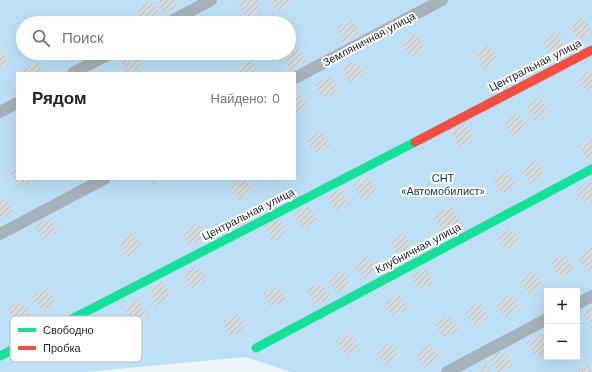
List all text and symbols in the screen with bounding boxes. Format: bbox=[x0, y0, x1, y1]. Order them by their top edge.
street label: Земляничная улица bbox=[321, 9, 418, 69]
search box bbox=[16, 16, 296, 60]
icon: search bbox=[30, 27, 52, 49]
text: Поиск bbox=[62, 29, 104, 47]
street label: Центральная улица bbox=[487, 36, 584, 94]
text: Рядом bbox=[32, 88, 87, 108]
text: Найдено: 0 bbox=[211, 91, 280, 106]
park label: СНТ «Автомобилист» bbox=[401, 172, 485, 198]
street label: Центральная улица bbox=[200, 185, 297, 243]
street label: Клубничная улица bbox=[373, 220, 464, 276]
map controls bbox=[544, 288, 580, 360]
button: + bbox=[544, 288, 580, 324]
legend bbox=[10, 316, 142, 362]
text: Свободно bbox=[43, 324, 94, 337]
button: − bbox=[544, 324, 580, 360]
text: Пробка bbox=[43, 342, 81, 355]

